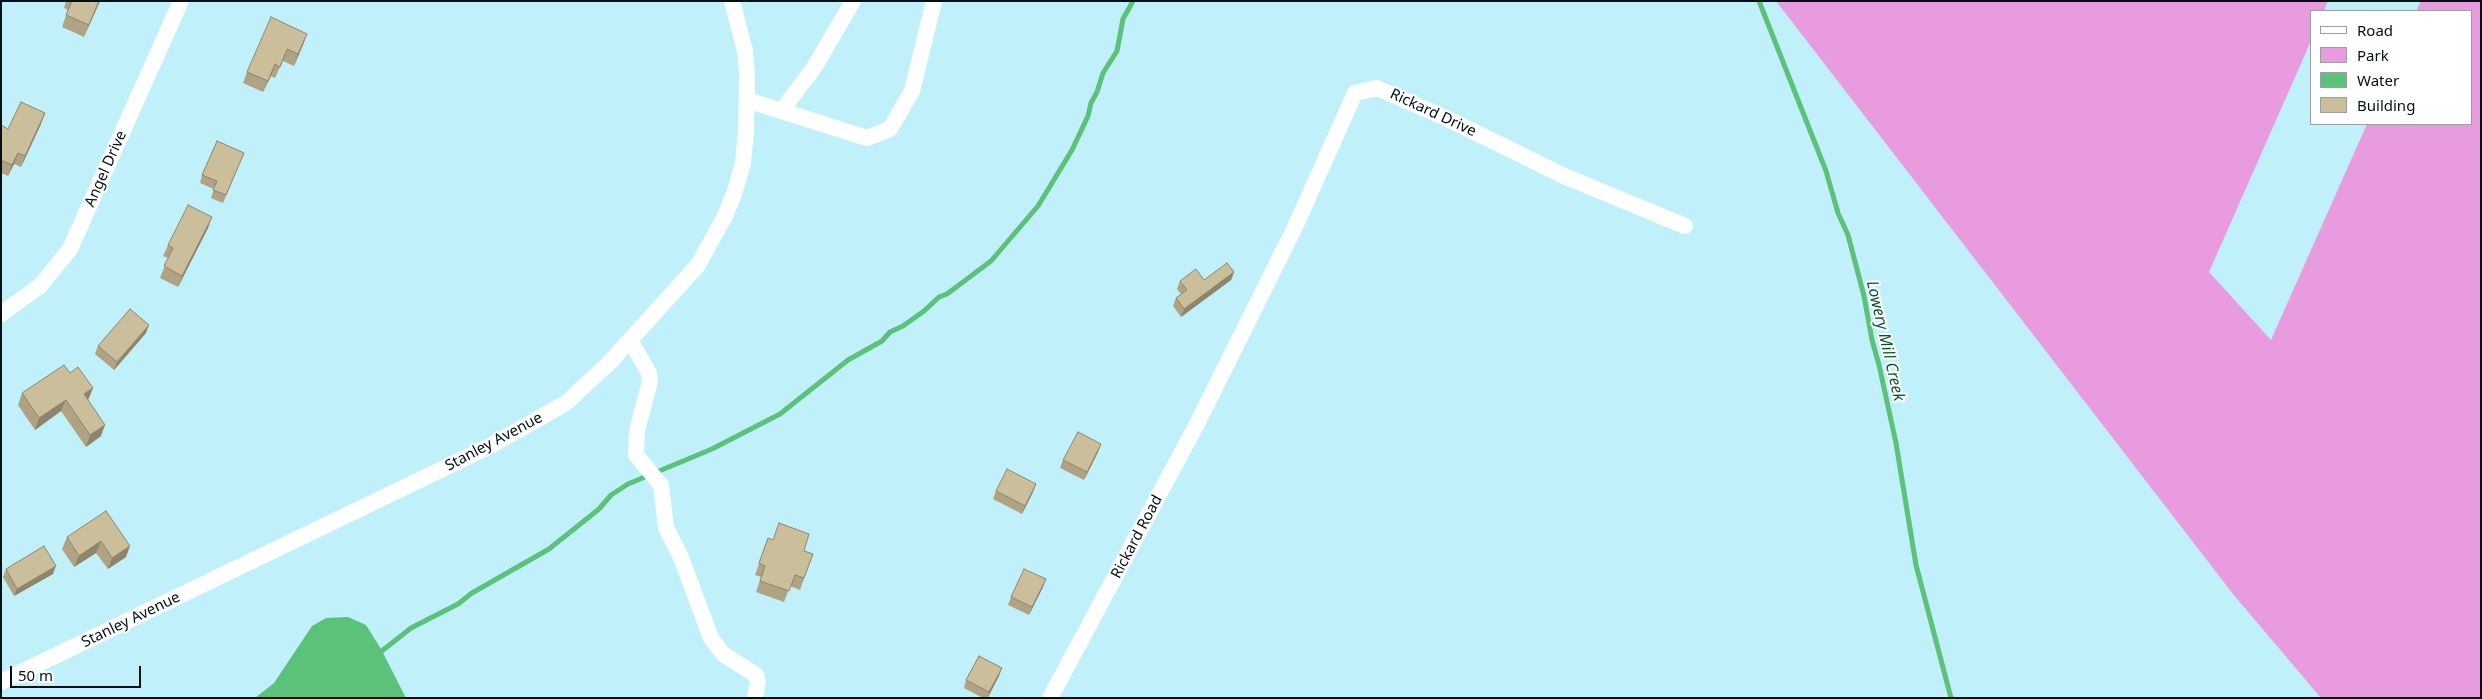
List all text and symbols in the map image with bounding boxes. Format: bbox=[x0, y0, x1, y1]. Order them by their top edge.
legend bbox=[2310, 10, 2472, 125]
text: Road bbox=[2357, 20, 2393, 40]
text: Park bbox=[2357, 45, 2389, 65]
text: Water bbox=[2357, 70, 2399, 90]
street label: Rickard Drive bbox=[1387, 85, 1479, 141]
text: Building bbox=[2357, 95, 2415, 115]
street label: Angel Drive bbox=[81, 128, 131, 210]
water label: Lowery Mill Creek bbox=[1862, 279, 1908, 403]
street label: Stanley Avenue bbox=[442, 409, 546, 475]
street label: Rickard Road bbox=[1107, 492, 1167, 582]
street label: Stanley Avenue bbox=[79, 588, 183, 652]
scale bar bbox=[12, 656, 144, 688]
text: 50 m bbox=[18, 665, 53, 685]

